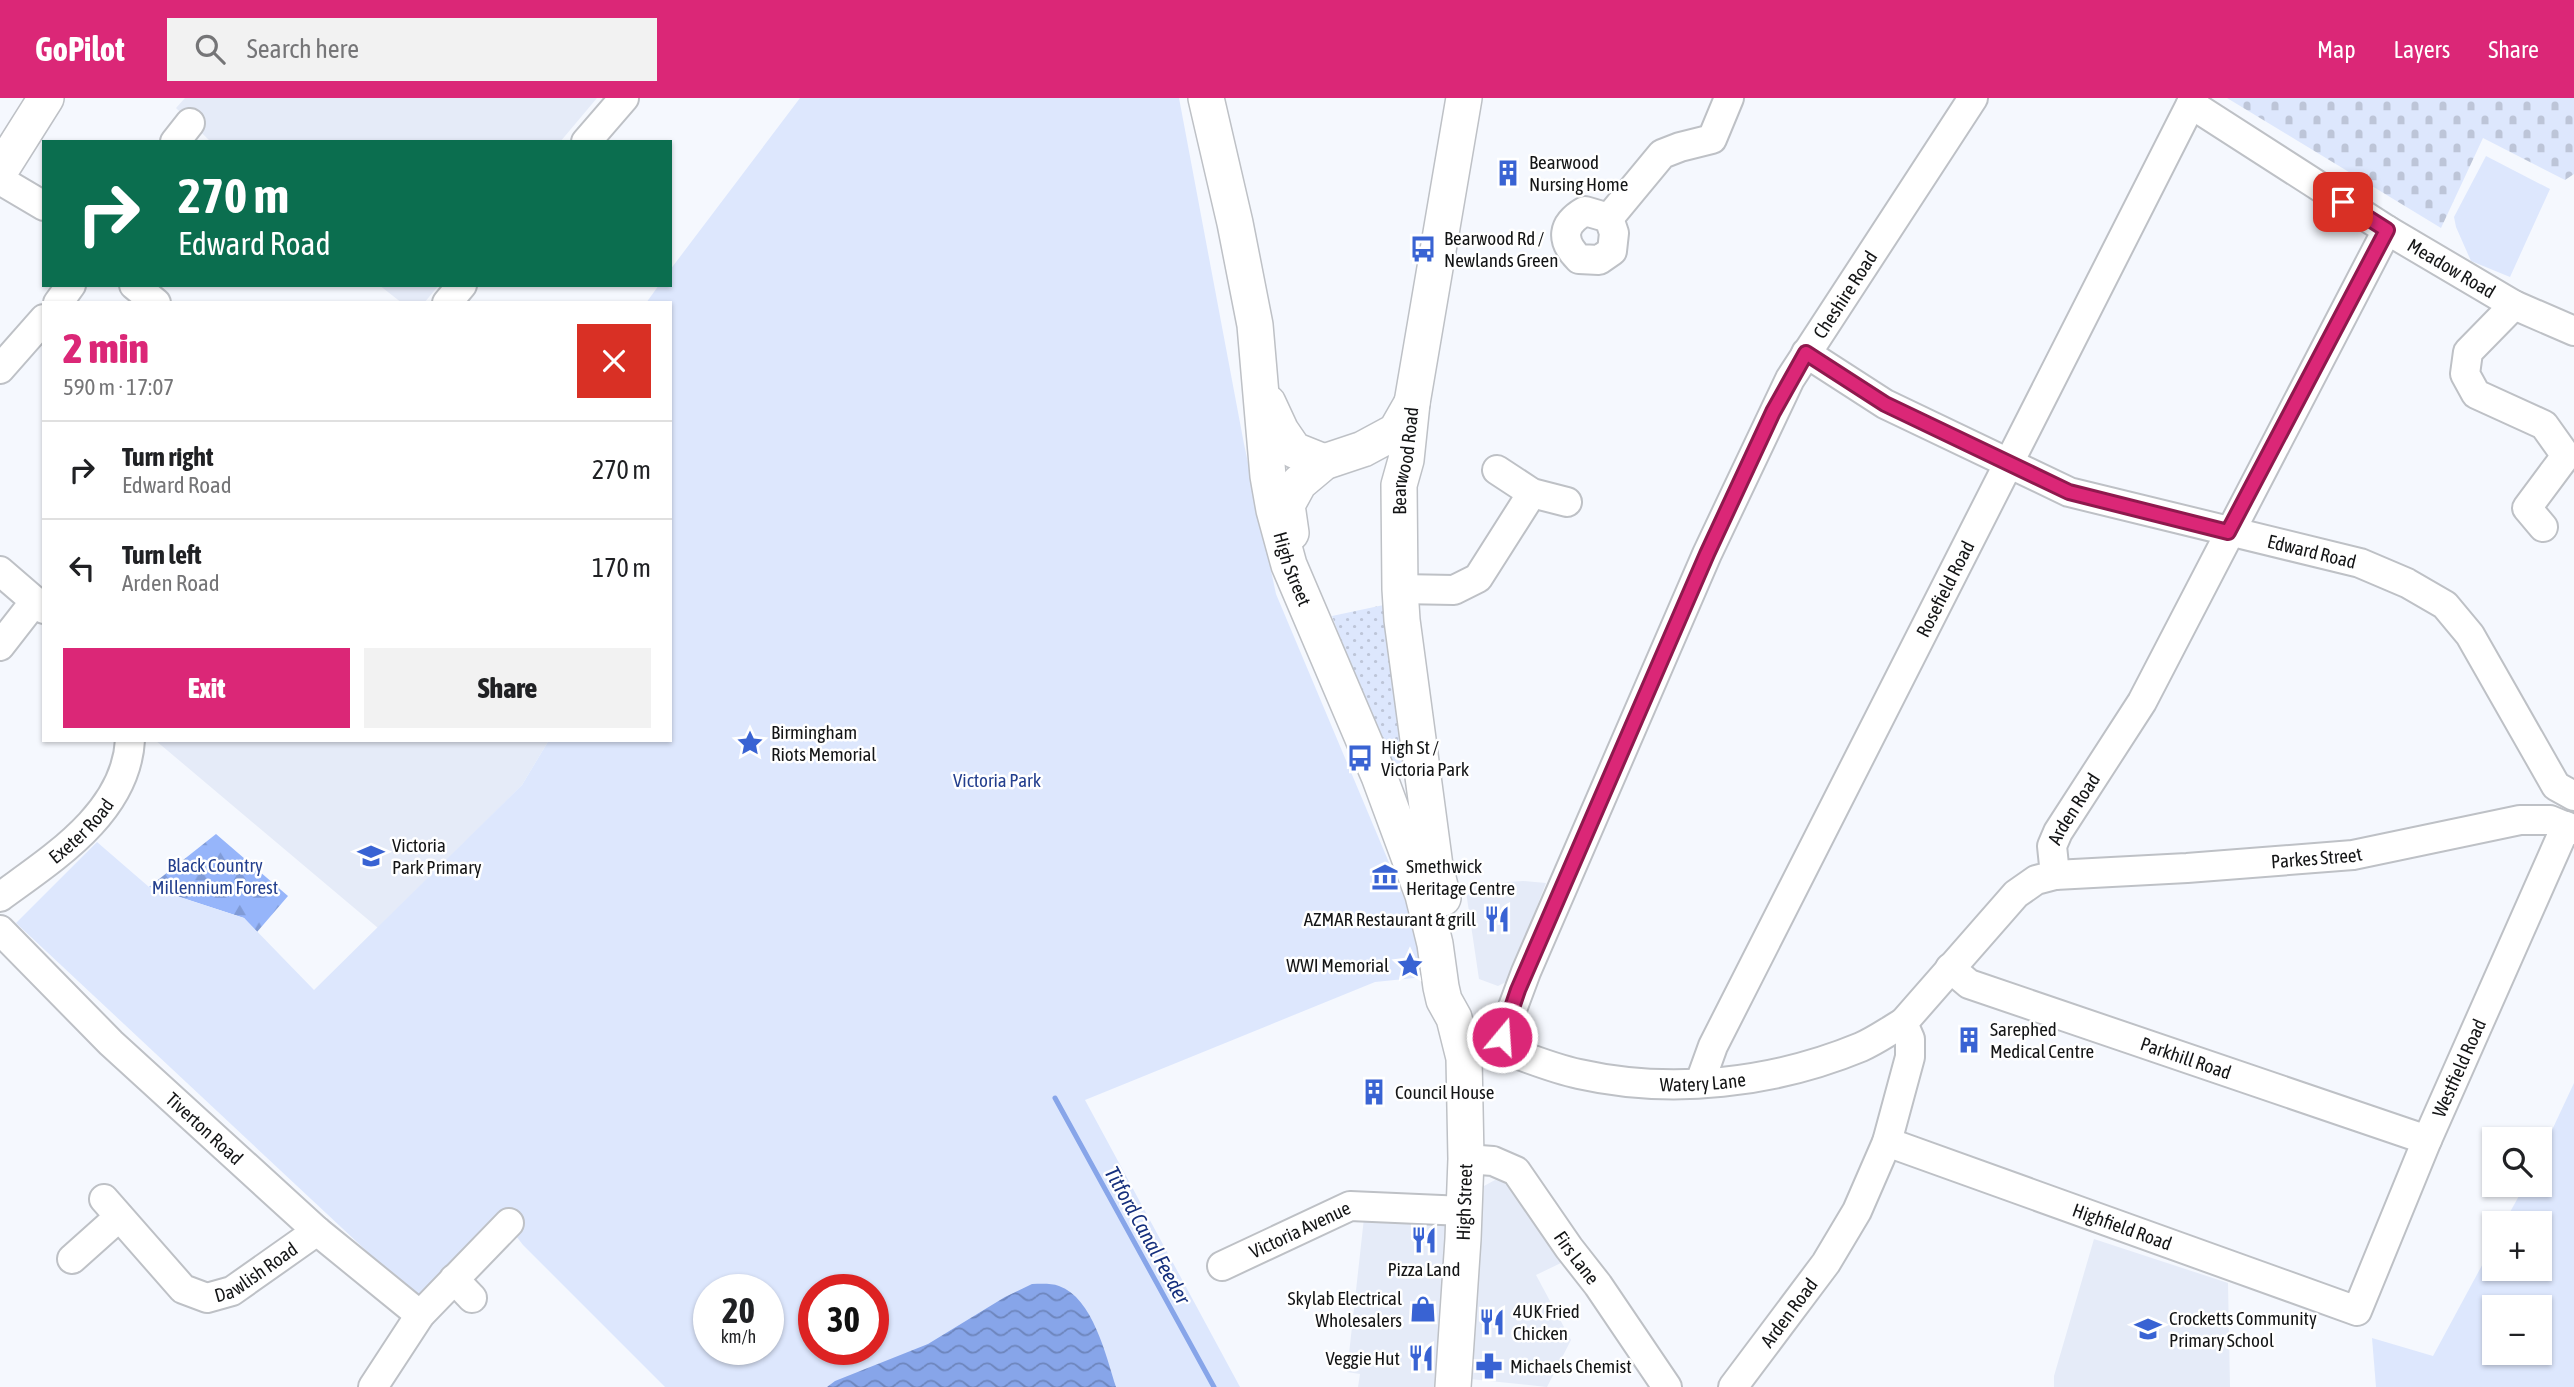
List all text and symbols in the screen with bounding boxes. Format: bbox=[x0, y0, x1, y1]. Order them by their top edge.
search box bbox=[167, 18, 657, 81]
text: GoPilot bbox=[35, 30, 125, 68]
icon: search bbox=[191, 30, 229, 68]
text: Search here bbox=[247, 34, 359, 64]
text: Map bbox=[2317, 36, 2356, 63]
text: Layers bbox=[2394, 36, 2450, 63]
text: Share bbox=[2488, 36, 2539, 63]
place label: Bearwood Nursing Home bbox=[1529, 151, 1628, 195]
building icon: Bearwood Nursing Home bbox=[1493, 158, 1523, 188]
text: 270 m bbox=[178, 167, 289, 223]
icon: right bbox=[63, 168, 154, 259]
pin bbox=[2313, 172, 2373, 232]
icon: arrive bbox=[2324, 183, 2362, 221]
text: Edward Road bbox=[178, 225, 331, 262]
place label: Bearwood Rd / Newlands Green bbox=[1444, 227, 1558, 271]
bus stop icon: Bearwood Rd / Newlands Green bbox=[1408, 234, 1438, 264]
street label: Meadow Road bbox=[2404, 234, 2499, 303]
street label: Cheshire Road bbox=[1809, 247, 1881, 342]
text: 2 min bbox=[63, 324, 149, 372]
button: close bbox=[577, 324, 651, 398]
text: 590 m · 17:07 bbox=[63, 374, 174, 400]
street label: Bearwood Road bbox=[1388, 406, 1423, 515]
text: Turn right bbox=[122, 442, 213, 472]
icon: right bbox=[63, 451, 101, 489]
text: 270 m bbox=[592, 455, 651, 485]
text: Edward Road bbox=[122, 472, 232, 498]
street label: High Street bbox=[1269, 529, 1316, 609]
street label: Edward Road bbox=[2265, 530, 2359, 573]
street label: Rosefield Road bbox=[1911, 537, 1979, 641]
text: Turn left bbox=[122, 540, 202, 570]
icon: left bbox=[63, 549, 101, 587]
text: 170 m bbox=[592, 553, 651, 583]
text: Arden Road bbox=[122, 570, 220, 596]
button: Exit bbox=[63, 648, 350, 728]
button: Share bbox=[364, 648, 651, 728]
place label: Birmingham Riots Memorial bbox=[771, 721, 876, 765]
place icon: Birmingham Riots Memorial bbox=[735, 728, 765, 758]
place label: High St / Victoria Park bbox=[1381, 736, 1470, 780]
bus stop icon: High St / Victoria Park bbox=[1345, 743, 1375, 773]
park label: Victoria Park bbox=[953, 769, 1042, 791]
street label: Arden Road bbox=[2043, 769, 2104, 848]
street label: Exeter Road bbox=[44, 794, 118, 868]
place label: Victoria Park Primary bbox=[392, 834, 482, 878]
school or university icon: Victoria Park Primary bbox=[356, 841, 386, 871]
street label: Parkes Street bbox=[2270, 842, 2364, 872]
park label: Black Country Millennium Forest bbox=[152, 854, 278, 898]
place label: Smethwick Heritage Centre bbox=[1406, 855, 1515, 899]
museum icon: Smethwick Heritage Centre bbox=[1370, 862, 1400, 892]
restaurant icon: AZMAR Restaurant & grill bbox=[1482, 904, 1512, 934]
place label: AZMAR Restaurant & grill bbox=[1304, 908, 1476, 930]
place icon: WWI Memorial bbox=[1395, 950, 1425, 980]
place label: WWI Memorial bbox=[1286, 954, 1389, 976]
position arrow bbox=[1465, 1000, 1539, 1074]
street label: Westfield Road bbox=[2428, 1015, 2490, 1120]
place label: Sarephed Medical Centre bbox=[1990, 1018, 2094, 1062]
building icon: Sarephed Medical Centre bbox=[1954, 1025, 1984, 1055]
street label: Parkhill Road bbox=[2138, 1032, 2234, 1084]
street label: Watery Lane bbox=[1660, 1068, 1747, 1095]
building icon: Council House bbox=[1359, 1077, 1389, 1107]
place label: Council House bbox=[1395, 1081, 1494, 1103]
street label: Tiverton Road bbox=[161, 1088, 248, 1169]
map controls bbox=[2482, 1127, 2552, 1365]
button: search bbox=[2482, 1127, 2552, 1197]
water label: Titford Canal Feeder bbox=[1100, 1162, 1196, 1309]
street label: High Street bbox=[1452, 1163, 1476, 1241]
street label: Victoria Avenue bbox=[1246, 1196, 1354, 1263]
street label: Highfield Road bbox=[2070, 1199, 2175, 1255]
button: + bbox=[2482, 1211, 2552, 1281]
restaurant icon: Pizza Land bbox=[1409, 1225, 1439, 1255]
street label: Firs Lane bbox=[1550, 1227, 1604, 1289]
street label: Dawlish Road bbox=[212, 1237, 301, 1306]
place label: Pizza Land bbox=[1388, 1258, 1460, 1280]
speed limit sign: 30 bbox=[798, 1274, 889, 1365]
street label: Arden Road bbox=[1756, 1274, 1822, 1351]
place label: Skylab Electrical Wholesalers bbox=[1288, 1287, 1402, 1331]
text: 20 bbox=[722, 1290, 755, 1330]
shop icon: Skylab Electrical Wholesalers bbox=[1408, 1294, 1438, 1324]
button: − bbox=[2482, 1295, 2552, 1365]
place label: 4UK Fried Chicken bbox=[1513, 1300, 1580, 1344]
restaurant icon: 4UK Fried Chicken bbox=[1477, 1307, 1507, 1337]
place label: Crocketts Community Primary School bbox=[2169, 1307, 2317, 1351]
school or university icon: Crocketts Community Primary School bbox=[2133, 1314, 2163, 1344]
text: km/h bbox=[721, 1326, 756, 1347]
restaurant icon: Veggie Hut bbox=[1406, 1343, 1436, 1373]
place label: Veggie Hut bbox=[1325, 1347, 1400, 1369]
pharmacy icon: Michaels Chemist bbox=[1474, 1351, 1504, 1381]
place label: Michaels Chemist bbox=[1510, 1355, 1632, 1377]

